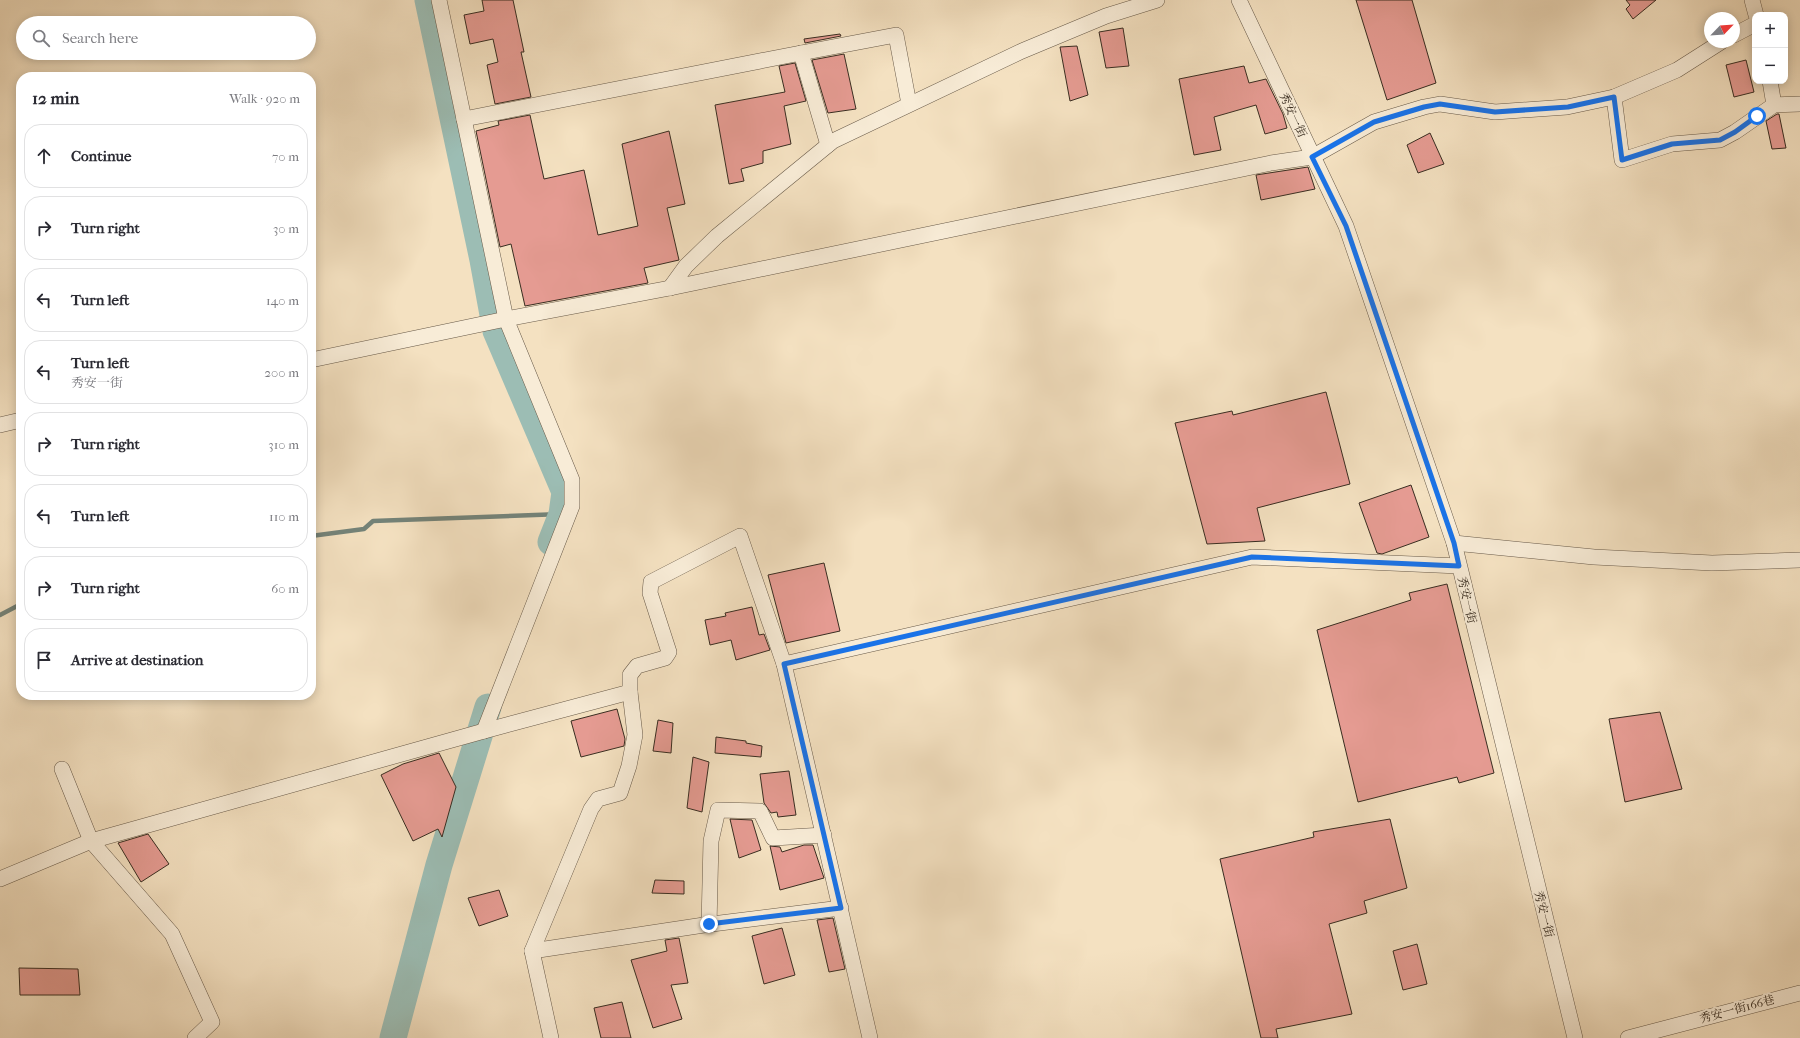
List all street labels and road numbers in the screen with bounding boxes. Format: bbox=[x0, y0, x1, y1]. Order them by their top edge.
street label: 秀安一街 bbox=[1277, 90, 1310, 141]
street label: 秀安一街 bbox=[1455, 575, 1479, 626]
street label: 秀安一街 bbox=[1531, 889, 1557, 940]
street label: 秀安一街166巷 bbox=[1698, 992, 1776, 1026]

